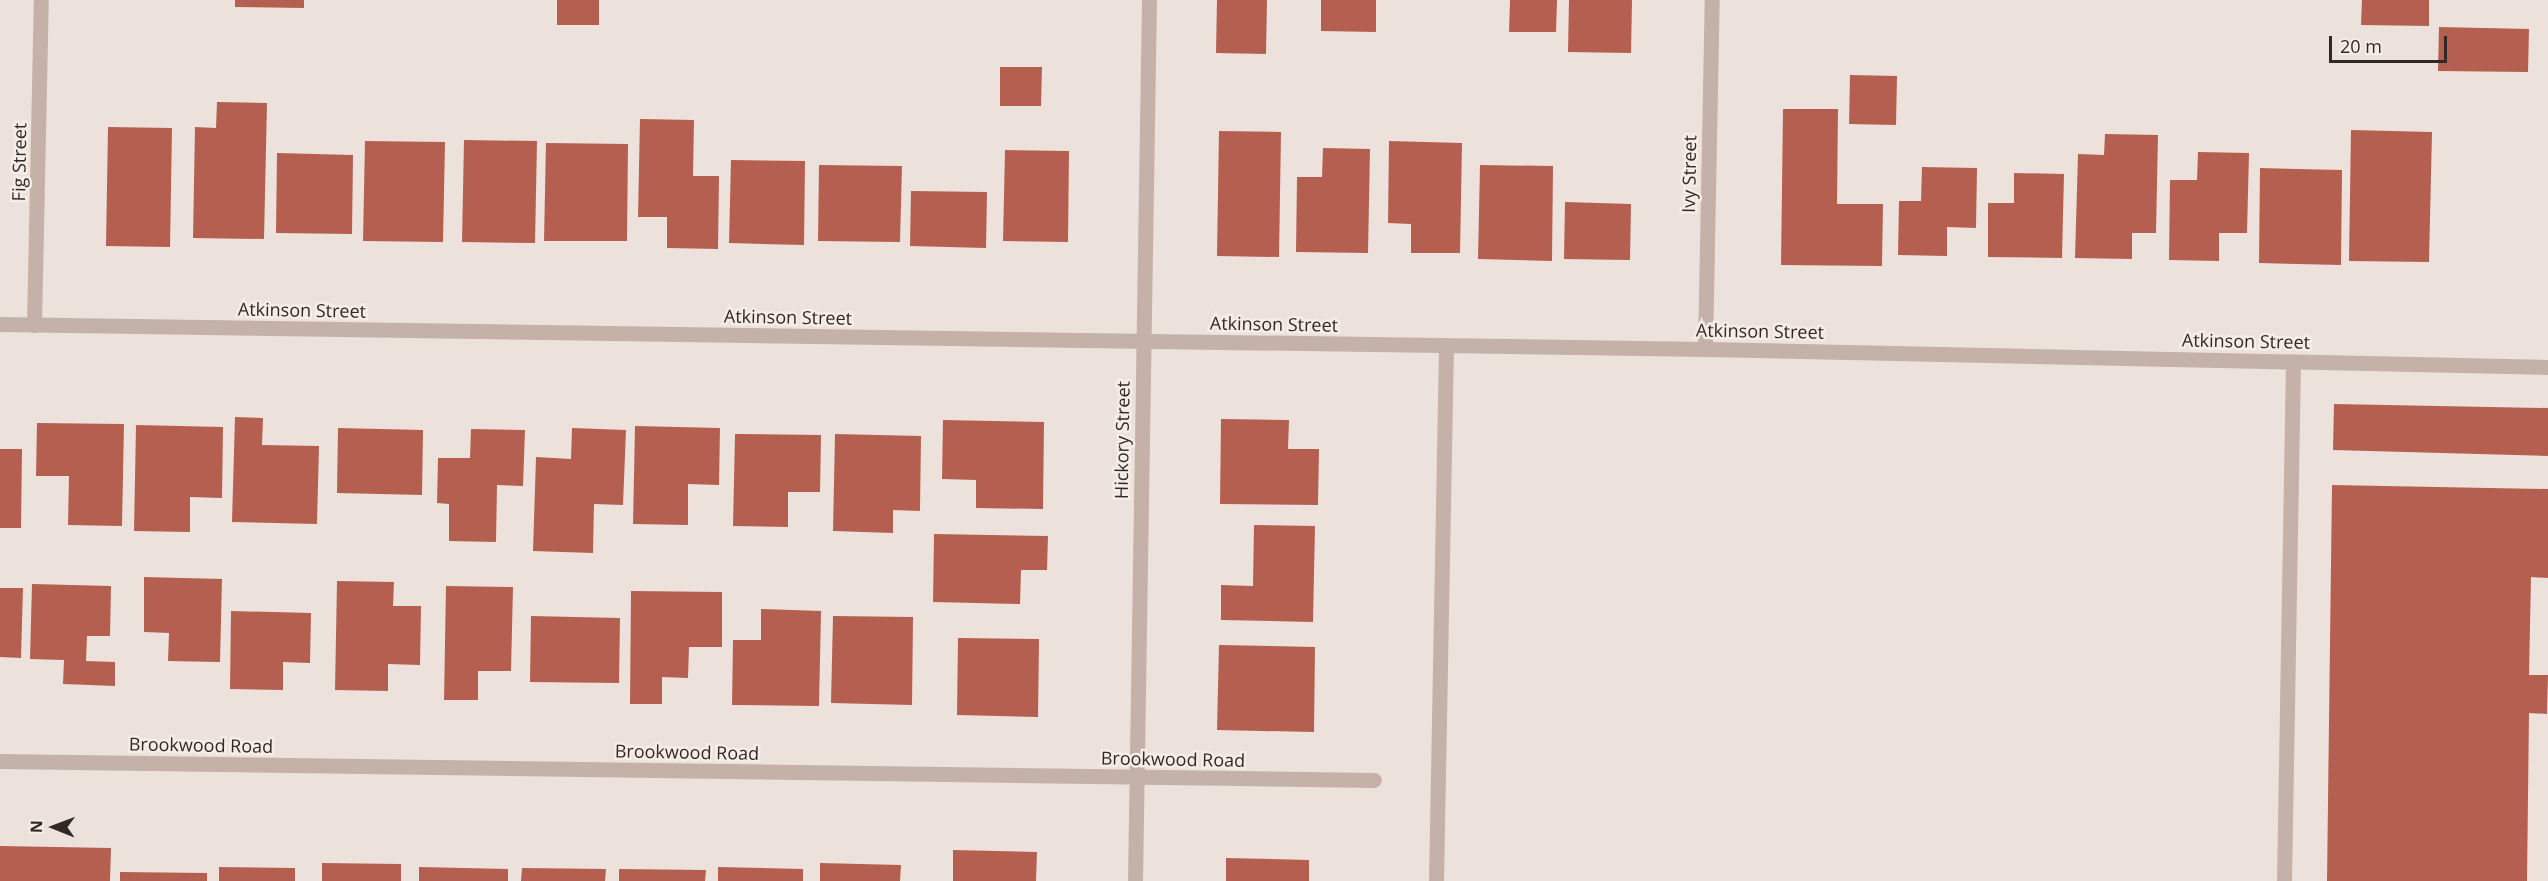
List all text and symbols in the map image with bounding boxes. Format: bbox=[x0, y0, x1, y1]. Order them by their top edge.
scale bar bbox=[2332, 24, 2450, 62]
text: 20 m bbox=[2340, 34, 2382, 58]
street label: Fig Street bbox=[8, 123, 30, 201]
street label: Ivy Street bbox=[1678, 135, 1700, 213]
street label: Atkinson Street bbox=[238, 298, 366, 322]
street label: Atkinson Street bbox=[724, 305, 852, 329]
street label: Atkinson Street bbox=[1210, 312, 1338, 336]
street label: Atkinson Street bbox=[1696, 319, 1824, 343]
street label: Atkinson Street bbox=[2182, 329, 2310, 353]
street label: Hickory Street bbox=[1110, 381, 1134, 499]
street label: Brookwood Road bbox=[129, 733, 273, 757]
street label: Brookwood Road bbox=[615, 740, 759, 764]
street label: Brookwood Road bbox=[1101, 747, 1245, 771]
north arrow bbox=[24, 797, 84, 857]
text: N bbox=[25, 820, 47, 833]

